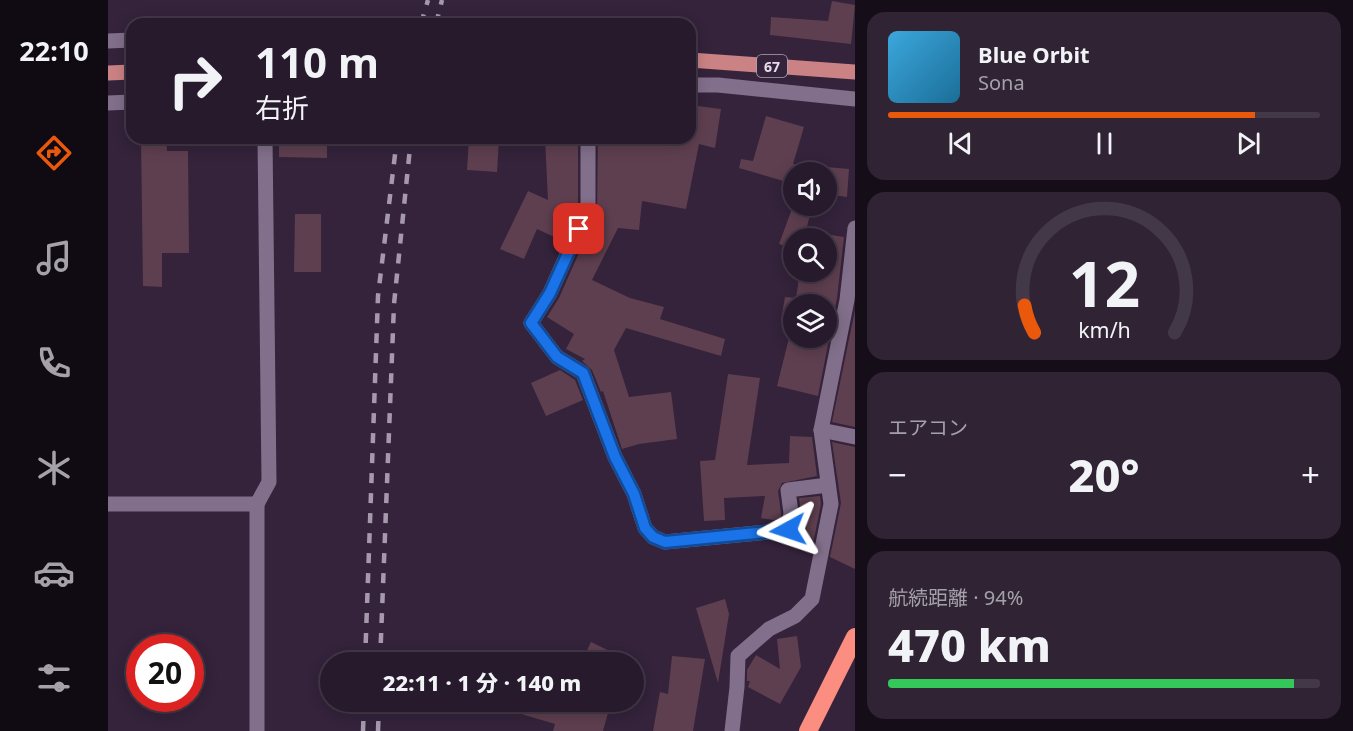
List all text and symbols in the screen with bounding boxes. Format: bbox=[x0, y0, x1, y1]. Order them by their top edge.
text: 22:10 bbox=[19, 32, 89, 69]
text: 110 m bbox=[255, 33, 379, 90]
text: Blue Orbit bbox=[978, 39, 1090, 69]
icon: right bbox=[156, 42, 234, 120]
road number: 67 bbox=[757, 55, 787, 77]
text: Sona bbox=[978, 69, 1025, 96]
text: 右折 bbox=[255, 89, 309, 126]
icon: previous bbox=[944, 127, 977, 160]
icon: pause bbox=[1088, 127, 1121, 160]
icon: next bbox=[1232, 127, 1265, 160]
icon: directions bbox=[33, 132, 75, 174]
map controls bbox=[783, 162, 837, 348]
button: sound bbox=[783, 162, 837, 216]
pin bbox=[553, 203, 604, 254]
icon: arrive bbox=[562, 212, 595, 245]
button: search bbox=[783, 228, 837, 282]
icon: music bbox=[33, 237, 75, 279]
text: 12 bbox=[1068, 240, 1140, 325]
button: layers bbox=[783, 294, 837, 348]
text: km/h bbox=[1078, 315, 1130, 344]
icon: phone bbox=[33, 342, 75, 384]
text: エアコン bbox=[888, 414, 968, 441]
text: 20° bbox=[1068, 444, 1140, 505]
icon: climate bbox=[33, 447, 75, 489]
text: − bbox=[888, 452, 907, 497]
text: + bbox=[1301, 452, 1320, 497]
position arrow bbox=[756, 498, 820, 562]
icon: car bbox=[33, 552, 75, 594]
text: 航続距離 · 94% bbox=[888, 584, 1023, 611]
text: 470 km bbox=[888, 614, 1051, 675]
speed limit sign: 20 bbox=[126, 634, 204, 712]
icon: filters bbox=[33, 657, 75, 699]
text: 22:11 · 1 分 · 140 m bbox=[383, 667, 581, 697]

